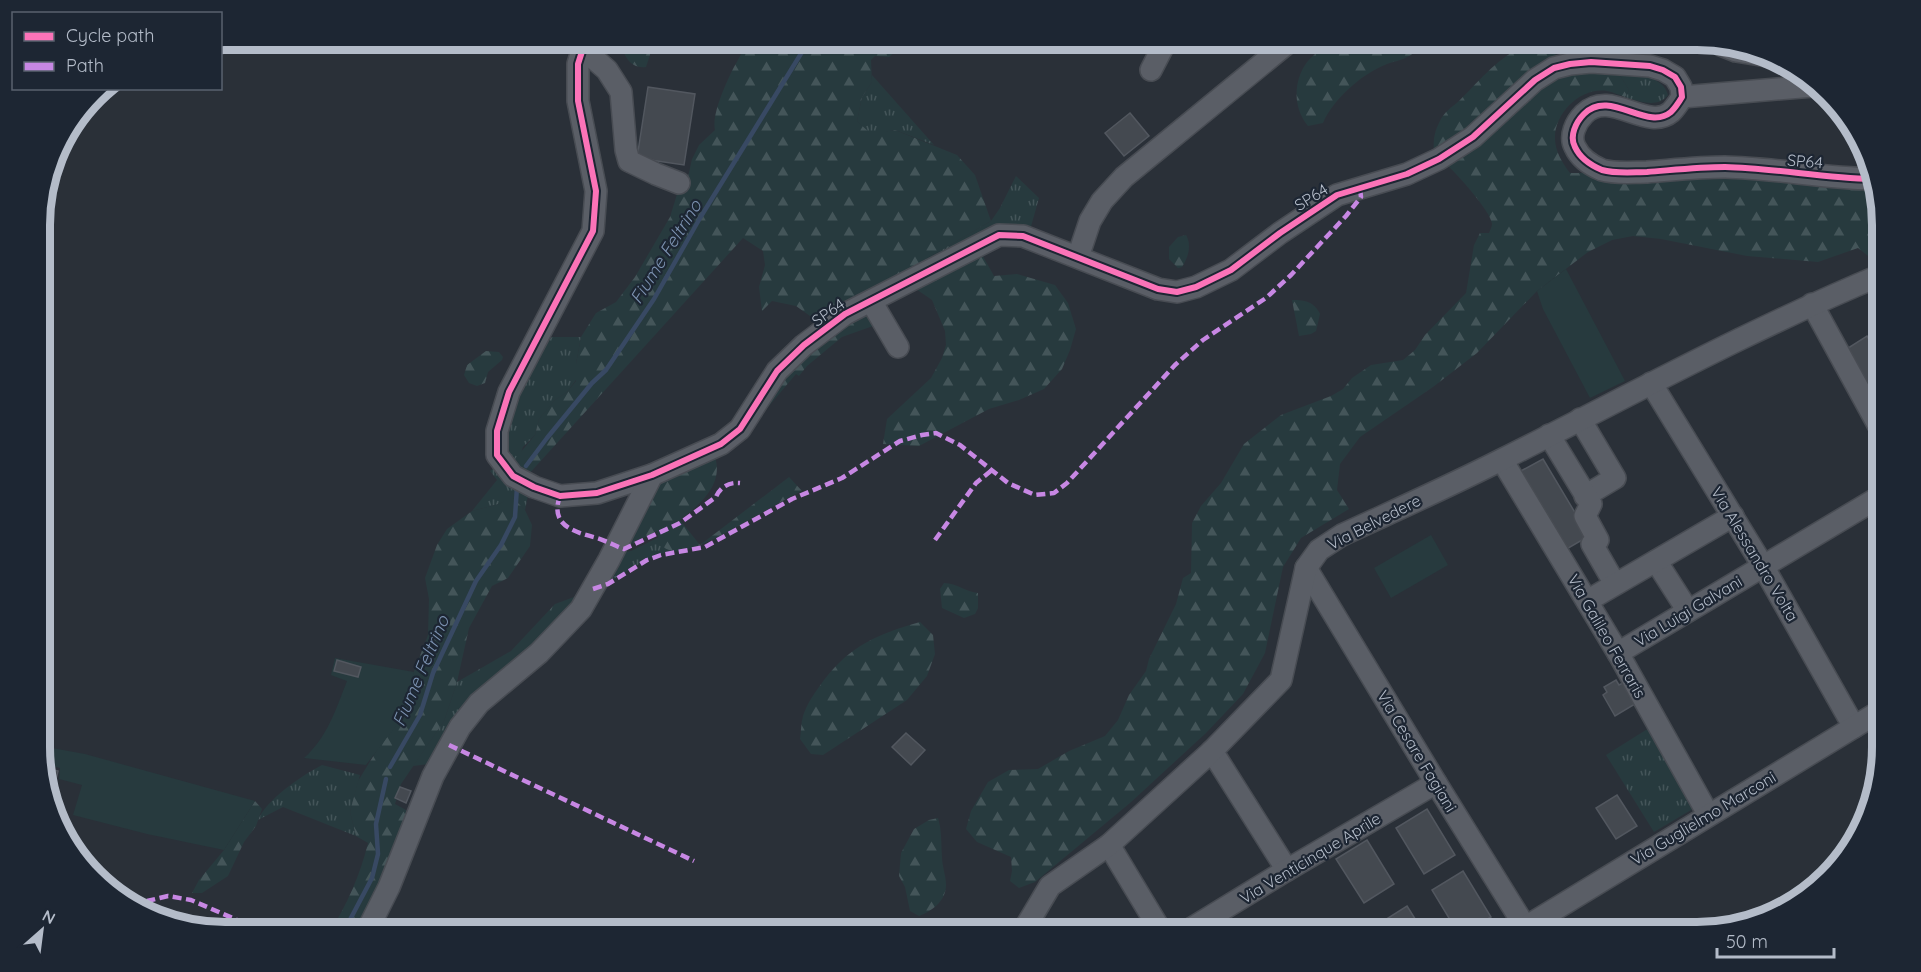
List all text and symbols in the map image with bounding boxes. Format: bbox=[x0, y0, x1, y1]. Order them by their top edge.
legend bbox=[12, 12, 222, 90]
text: Cycle path bbox=[66, 24, 154, 47]
text: Path bbox=[66, 54, 104, 77]
street label: SP64 bbox=[1786, 149, 1824, 173]
street label: SP64 bbox=[1291, 179, 1331, 215]
water label: Fiume Feltrino bbox=[625, 195, 707, 308]
street label: SP64 bbox=[808, 294, 848, 330]
street label: Via Alessandro Volta bbox=[1707, 483, 1803, 625]
street label: Via Belvedere bbox=[1324, 490, 1424, 554]
street label: Via Galileo Ferraris bbox=[1563, 571, 1651, 701]
street label: Via Luigi Galvani bbox=[1631, 571, 1745, 651]
water label: Fiume Feltrino bbox=[387, 611, 455, 730]
street label: Via Cesare Fagiani bbox=[1373, 687, 1461, 815]
street label: Via Guglielmo Marconi bbox=[1627, 767, 1779, 869]
street label: Via Venticinque Aprile bbox=[1236, 808, 1384, 908]
north arrow bbox=[12, 900, 72, 960]
text: N bbox=[39, 905, 59, 928]
scale bar bbox=[1717, 921, 1834, 959]
text: 50 m bbox=[1726, 930, 1768, 953]

